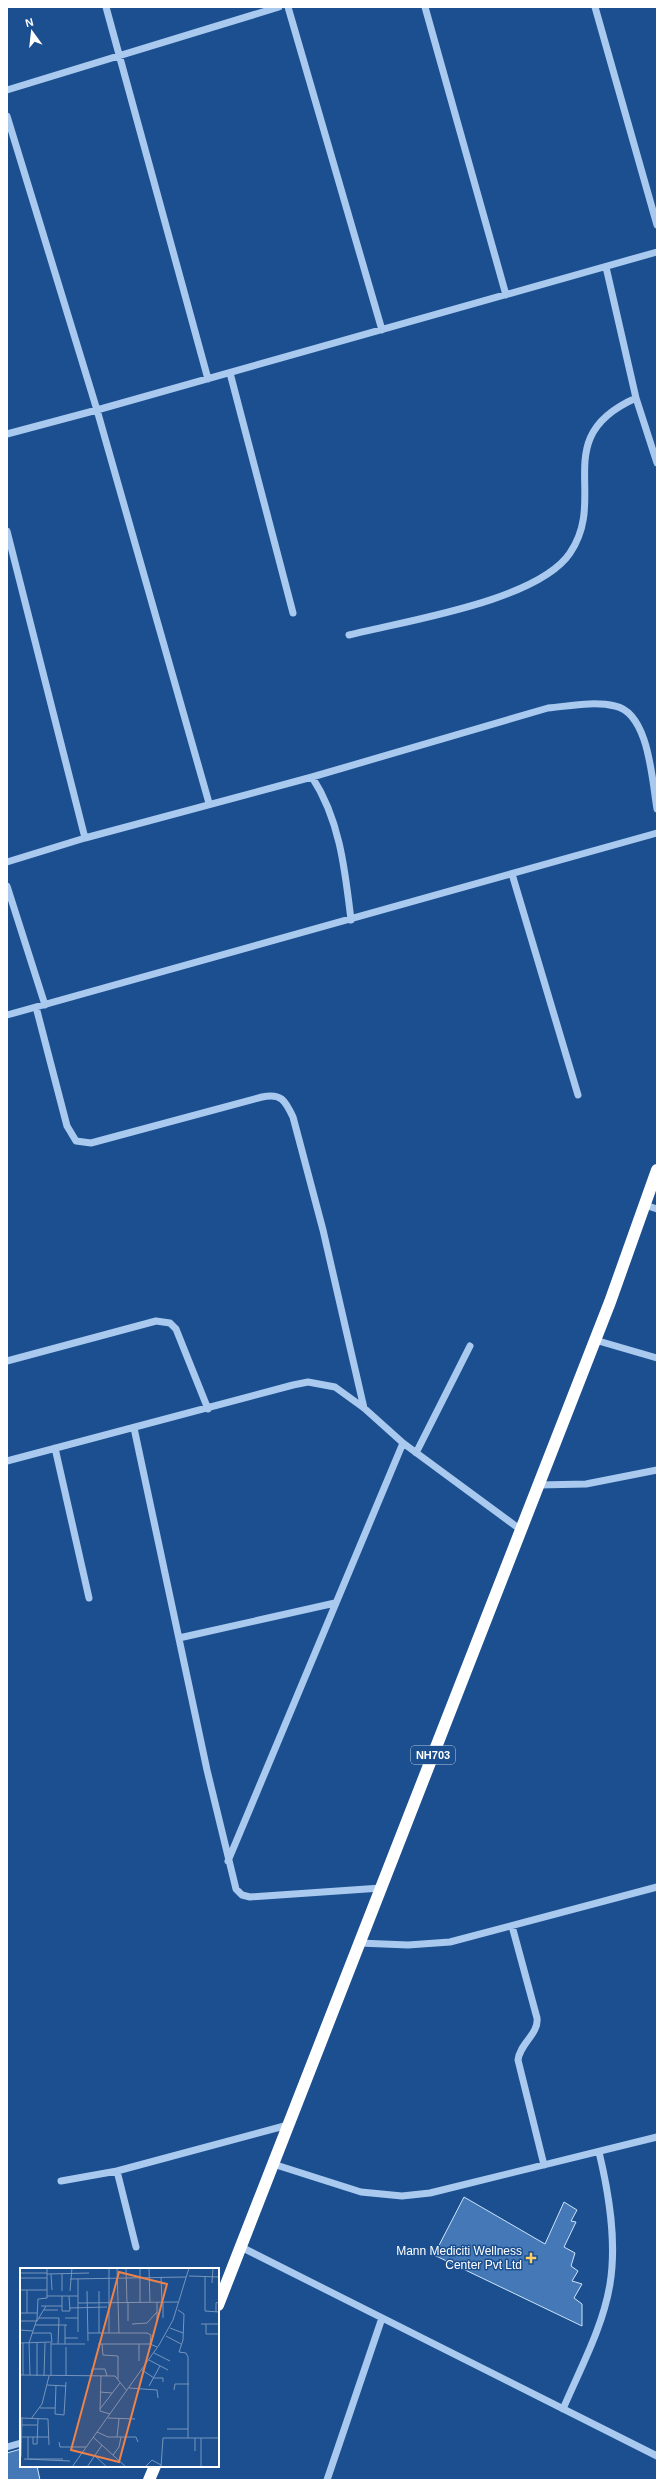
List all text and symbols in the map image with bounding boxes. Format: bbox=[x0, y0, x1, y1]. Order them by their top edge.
north arrow bbox=[12, 12, 52, 52]
text: N bbox=[24, 16, 35, 29]
road number: NH703 bbox=[411, 1746, 455, 1764]
place label: Mann Mediciti Wellness Center Pvt Ltd bbox=[396, 2244, 522, 2272]
marker: Mann Mediciti Wellness Center Pvt Ltd bbox=[525, 2252, 537, 2264]
inset map bbox=[20, 2268, 219, 2467]

